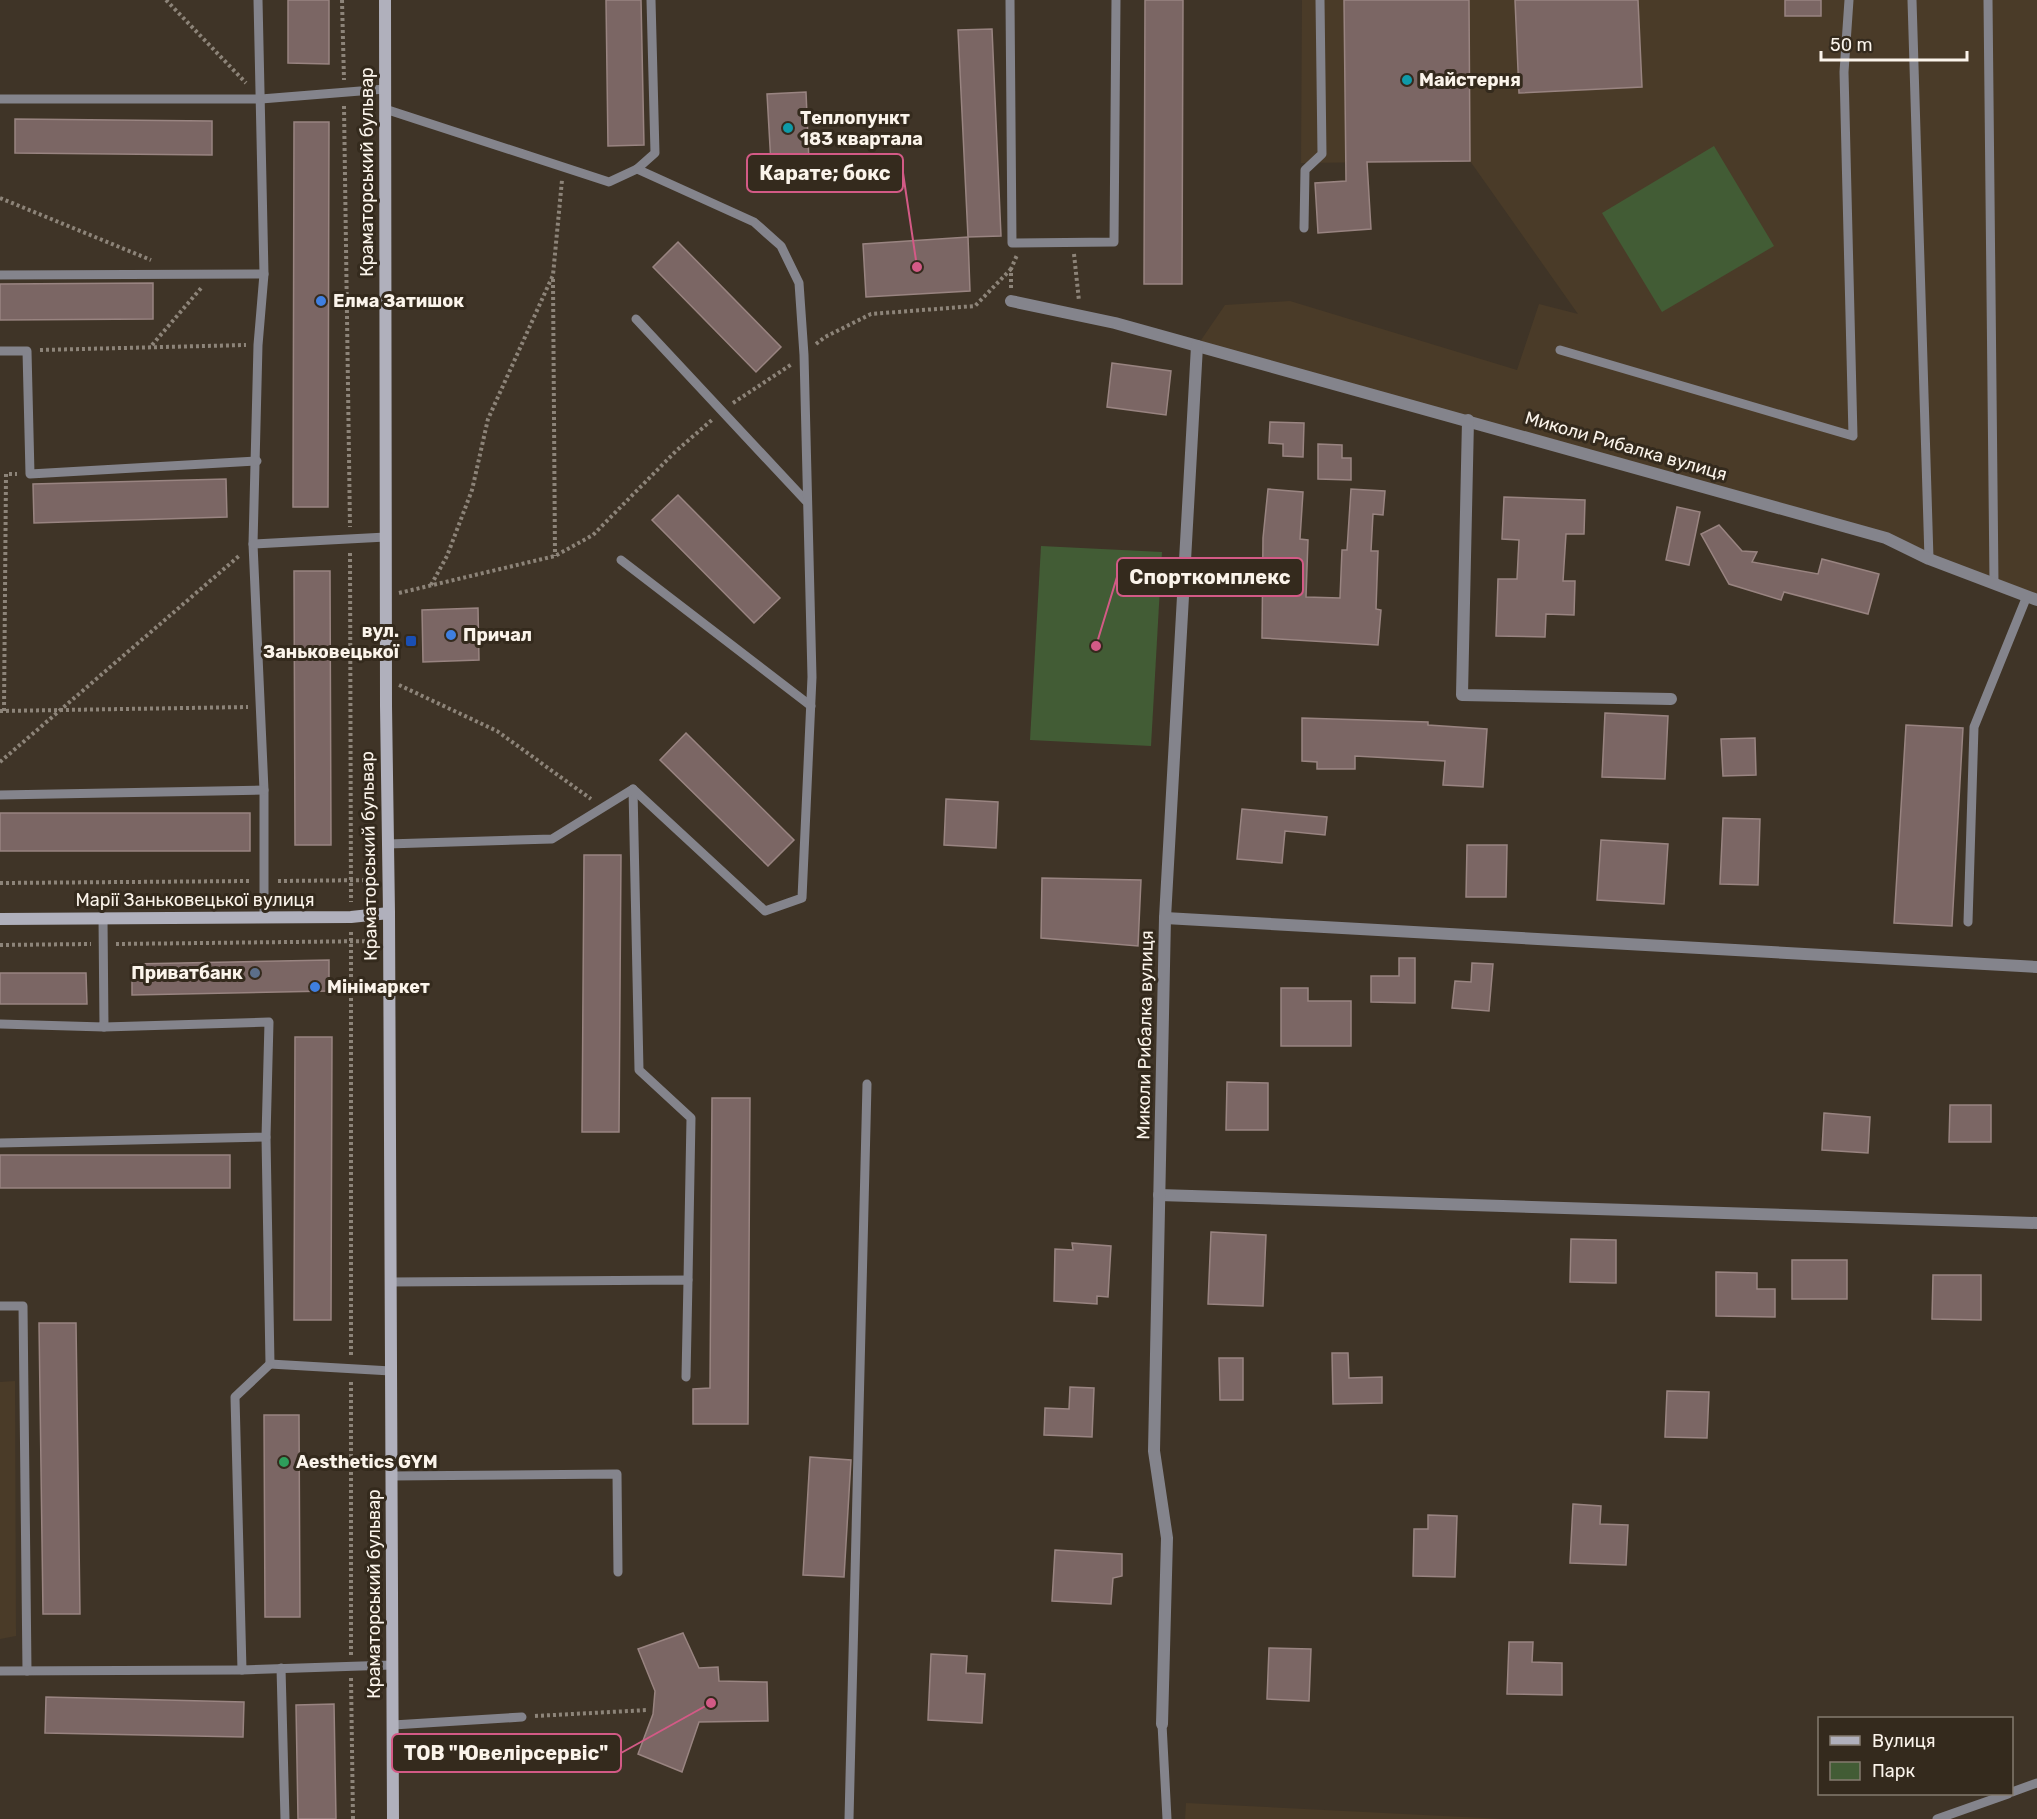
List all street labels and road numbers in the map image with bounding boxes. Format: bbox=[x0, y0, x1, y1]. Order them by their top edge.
street label: Краматорський бульвар bbox=[356, 67, 378, 277]
street label: Миколи Рибалка вулиця bbox=[1522, 407, 1730, 485]
street label: Краматорський бульвар bbox=[356, 751, 382, 961]
street label: Марії Заньковецької вулиця bbox=[75, 889, 315, 911]
street label: Миколи Рибалка вулиця bbox=[1132, 930, 1158, 1140]
street label: Краматорський бульвар bbox=[363, 1489, 385, 1699]

